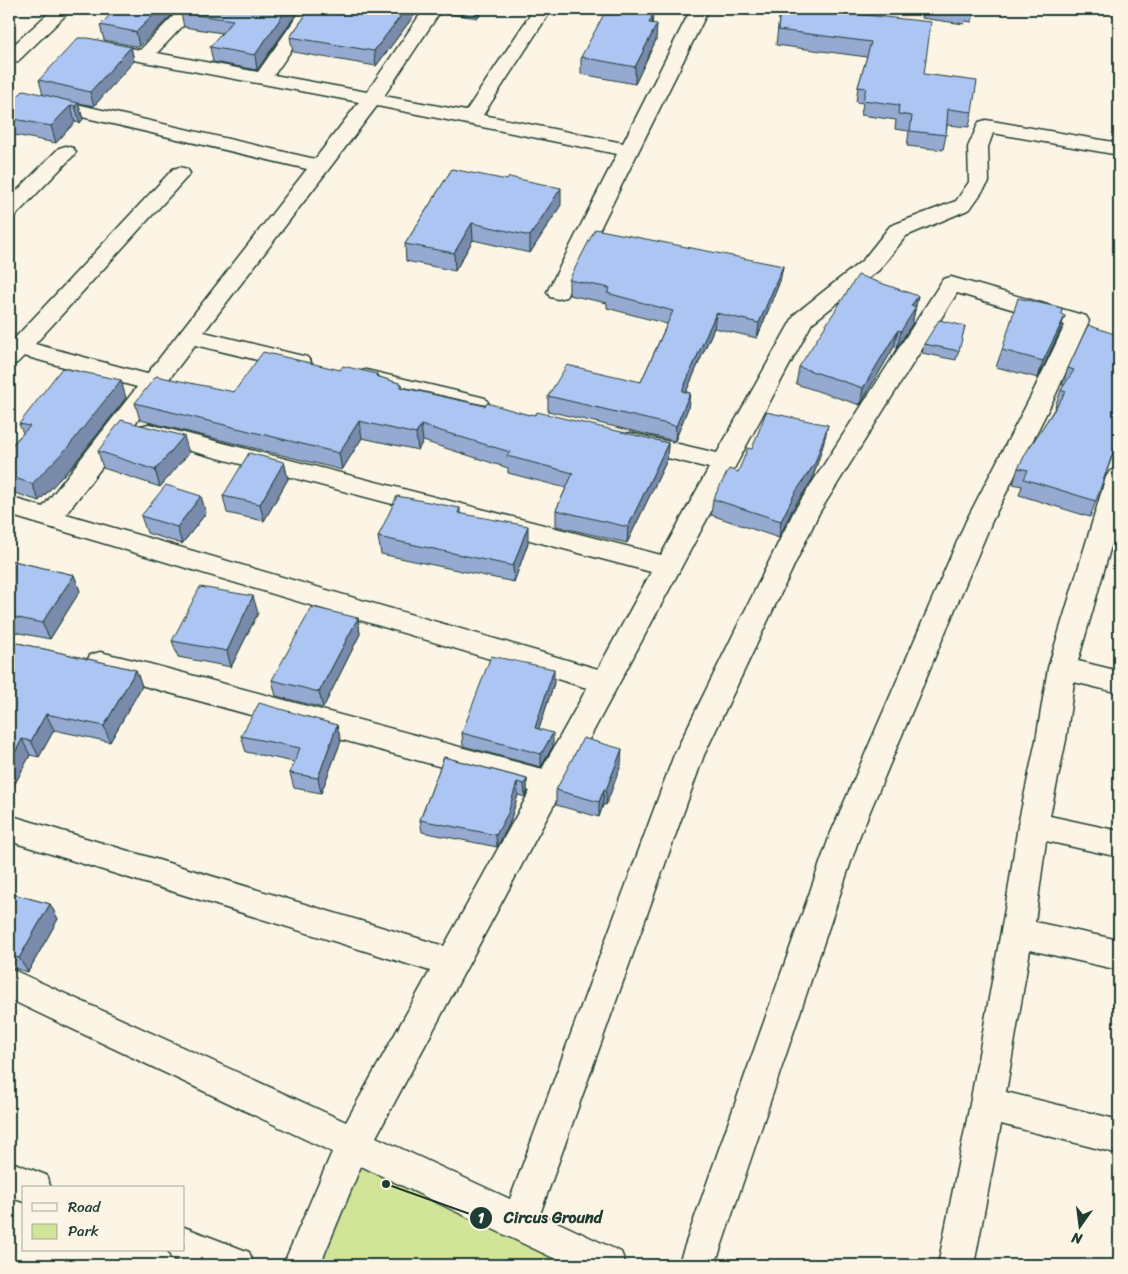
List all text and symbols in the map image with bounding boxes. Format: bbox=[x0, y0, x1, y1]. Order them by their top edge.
legend bbox=[22, 1186, 185, 1252]
text: Road bbox=[68, 1194, 101, 1220]
callout: Circus Ground bbox=[469, 1202, 612, 1233]
north arrow bbox=[1056, 1202, 1106, 1252]
text: Circus Ground bbox=[503, 1203, 604, 1232]
text: 1 bbox=[478, 1205, 485, 1231]
text: Park bbox=[68, 1218, 99, 1244]
text: N bbox=[1069, 1225, 1086, 1252]

